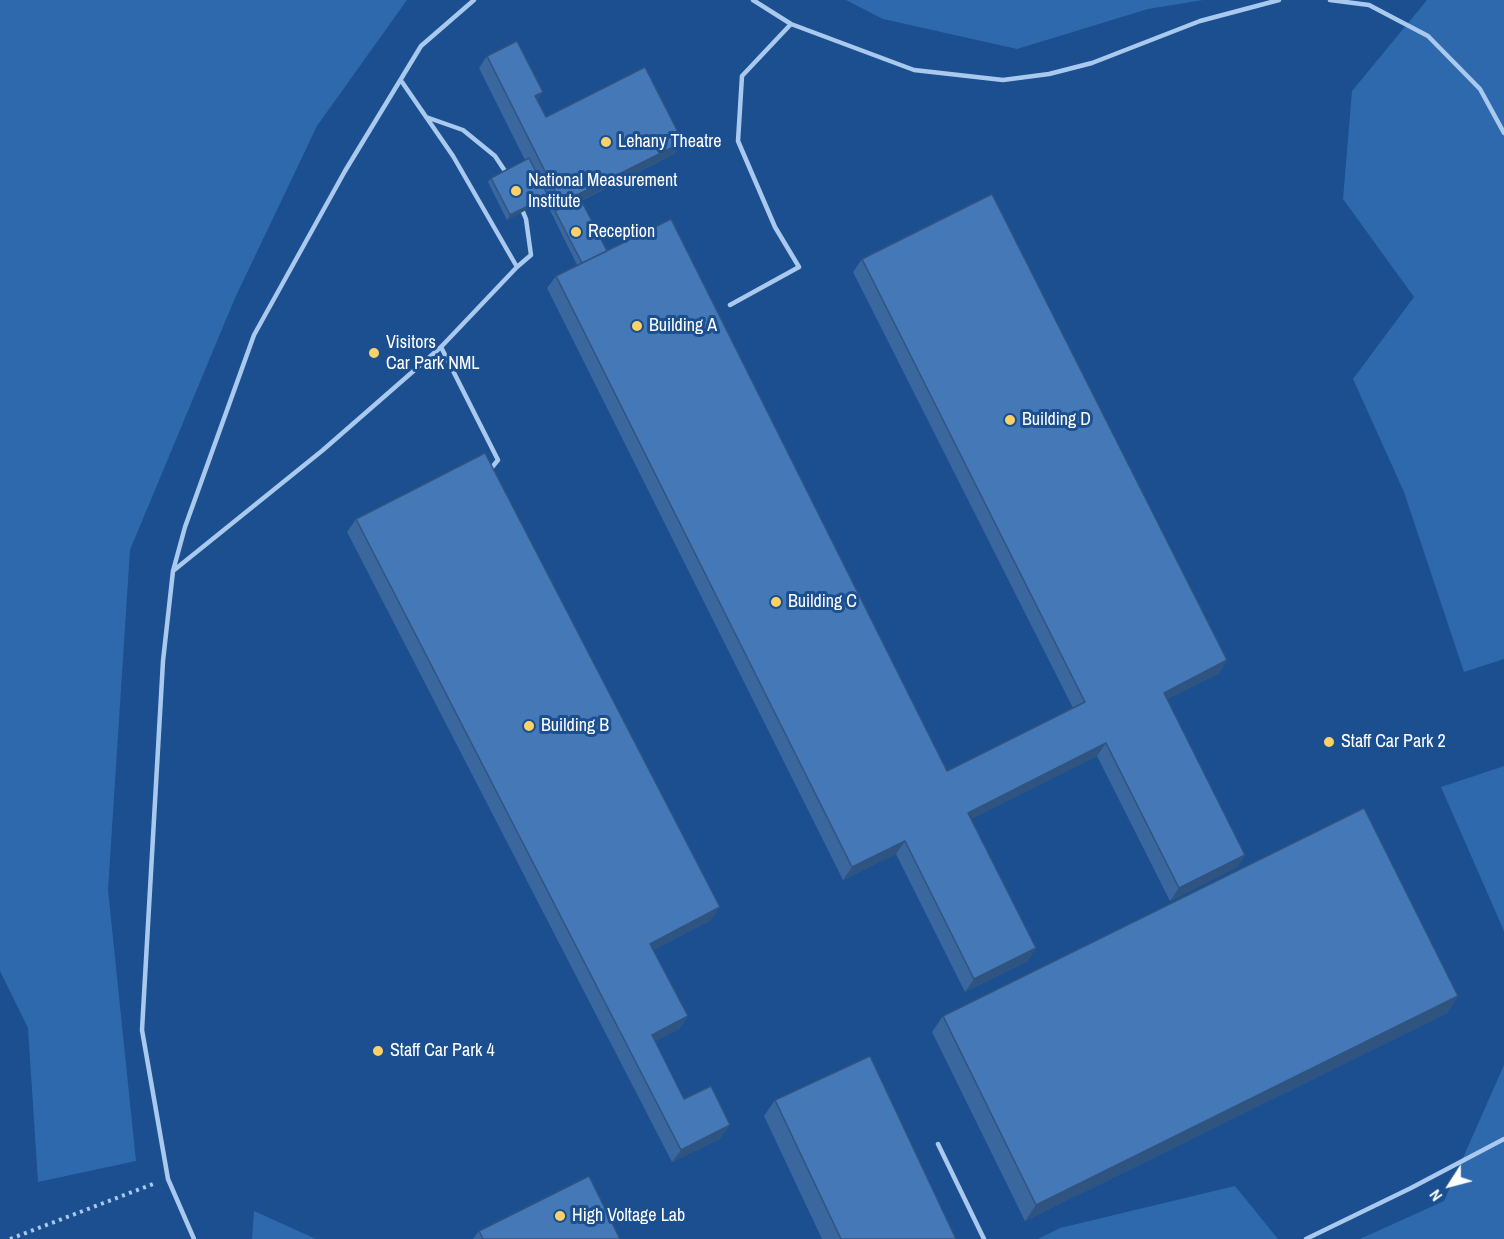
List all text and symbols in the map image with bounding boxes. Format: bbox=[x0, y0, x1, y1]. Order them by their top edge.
place label: Lehany Theatre bbox=[618, 131, 721, 153]
marker: Lehany Theatre bbox=[599, 135, 613, 149]
place label: National Measurement Institute bbox=[528, 170, 677, 213]
marker: National Measurement Institute bbox=[509, 184, 523, 198]
place label: Reception bbox=[588, 221, 655, 243]
marker: Reception bbox=[569, 225, 583, 239]
place label: Building A bbox=[649, 315, 717, 337]
marker: Building A bbox=[630, 319, 644, 333]
place label: Visitors Car Park NML bbox=[386, 332, 479, 374]
marker: Visitors Car Park NML bbox=[367, 346, 381, 360]
place label: Building D bbox=[1022, 409, 1091, 431]
marker: Building D bbox=[1003, 413, 1017, 427]
place label: Building C bbox=[788, 591, 857, 613]
marker: Building C bbox=[769, 595, 783, 609]
place label: Building B bbox=[541, 715, 609, 737]
marker: Building B bbox=[522, 719, 536, 733]
place label: Staff Car Park 2 bbox=[1341, 731, 1446, 753]
marker: Staff Car Park 2 bbox=[1322, 735, 1336, 749]
place label: Staff Car Park 4 bbox=[390, 1040, 495, 1062]
marker: Staff Car Park 4 bbox=[371, 1044, 385, 1058]
north arrow bbox=[1420, 1155, 1480, 1215]
text: N bbox=[1424, 1185, 1447, 1206]
place label: High Voltage Lab bbox=[572, 1205, 685, 1227]
marker: High Voltage Lab bbox=[553, 1209, 567, 1223]

